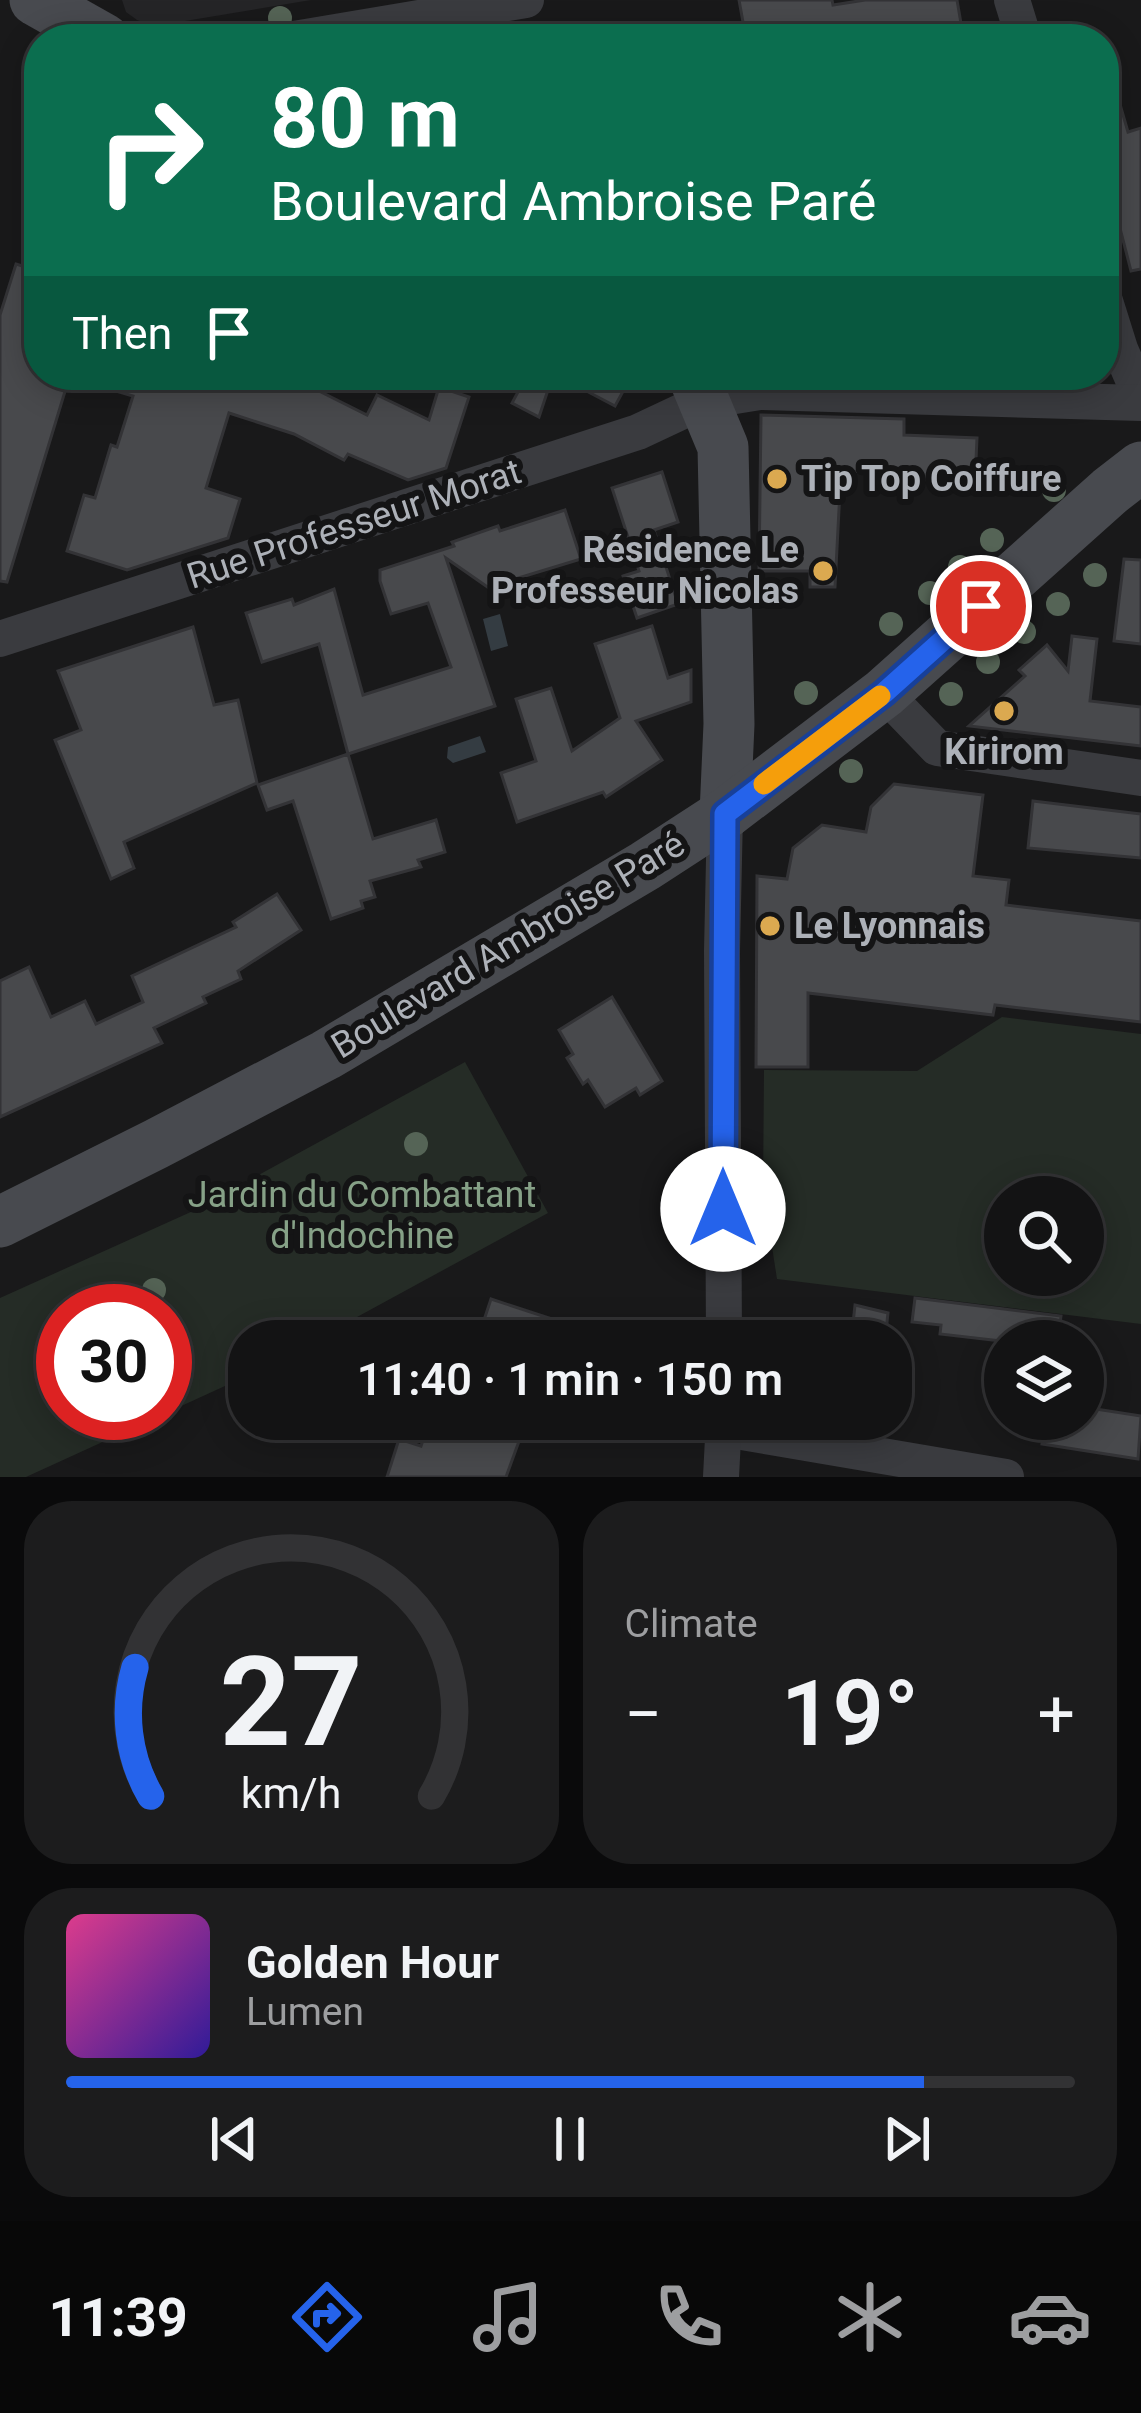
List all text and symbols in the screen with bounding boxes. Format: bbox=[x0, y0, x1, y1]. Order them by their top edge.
text: 80 m bbox=[270, 69, 460, 168]
icon: right bbox=[72, 72, 228, 228]
text: Boulevard Ambroise Paré bbox=[270, 170, 877, 233]
icon: arrive bbox=[196, 300, 262, 366]
text: Then bbox=[72, 307, 172, 360]
street label: Rue Professeur Morat bbox=[182, 450, 526, 598]
place label: Tip Top Coiffure bbox=[801, 458, 1062, 500]
marker: Tip Top Coiffure bbox=[764, 466, 790, 492]
place label: Résidence Le Professeur Nicolas bbox=[491, 529, 799, 612]
pin bbox=[930, 555, 1032, 657]
marker: Résidence Le Professeur Nicolas bbox=[810, 558, 836, 584]
icon: arrive bbox=[948, 573, 1014, 639]
marker: Kirirom bbox=[991, 698, 1017, 724]
place label: Kirirom bbox=[944, 731, 1064, 773]
street label: Boulevard Ambroise Paré bbox=[324, 823, 692, 1067]
place label: Le Lyonnais bbox=[794, 905, 985, 947]
marker: Le Lyonnais bbox=[757, 913, 783, 939]
position arrow bbox=[660, 1146, 786, 1272]
park label: Jardin du Combattant d'Indochine bbox=[188, 1174, 536, 1257]
map controls bbox=[984, 1176, 1104, 1440]
button: search bbox=[984, 1176, 1104, 1296]
speed limit sign: 30 bbox=[36, 1284, 192, 1440]
button: layers bbox=[984, 1320, 1104, 1440]
text: 11:40 · 1 min · 150 m bbox=[357, 1353, 783, 1406]
text: Climate bbox=[625, 1601, 758, 1647]
text: 27 bbox=[220, 1629, 363, 1775]
text: 19° bbox=[781, 1662, 919, 1767]
text: − bbox=[625, 1676, 662, 1753]
text: + bbox=[1038, 1676, 1075, 1753]
text: km/h bbox=[241, 1767, 342, 1817]
text: Golden Hour bbox=[246, 1936, 499, 1989]
text: Lumen bbox=[246, 1989, 364, 2035]
icon: previous bbox=[201, 2106, 267, 2172]
icon: pause bbox=[537, 2106, 603, 2172]
icon: next bbox=[874, 2106, 940, 2172]
icon: directions bbox=[285, 2275, 369, 2359]
icon: music bbox=[466, 2275, 550, 2359]
icon: phone bbox=[647, 2275, 731, 2359]
icon: climate bbox=[828, 2275, 912, 2359]
icon: car bbox=[1008, 2275, 1092, 2359]
text: 11:39 bbox=[48, 2286, 188, 2349]

